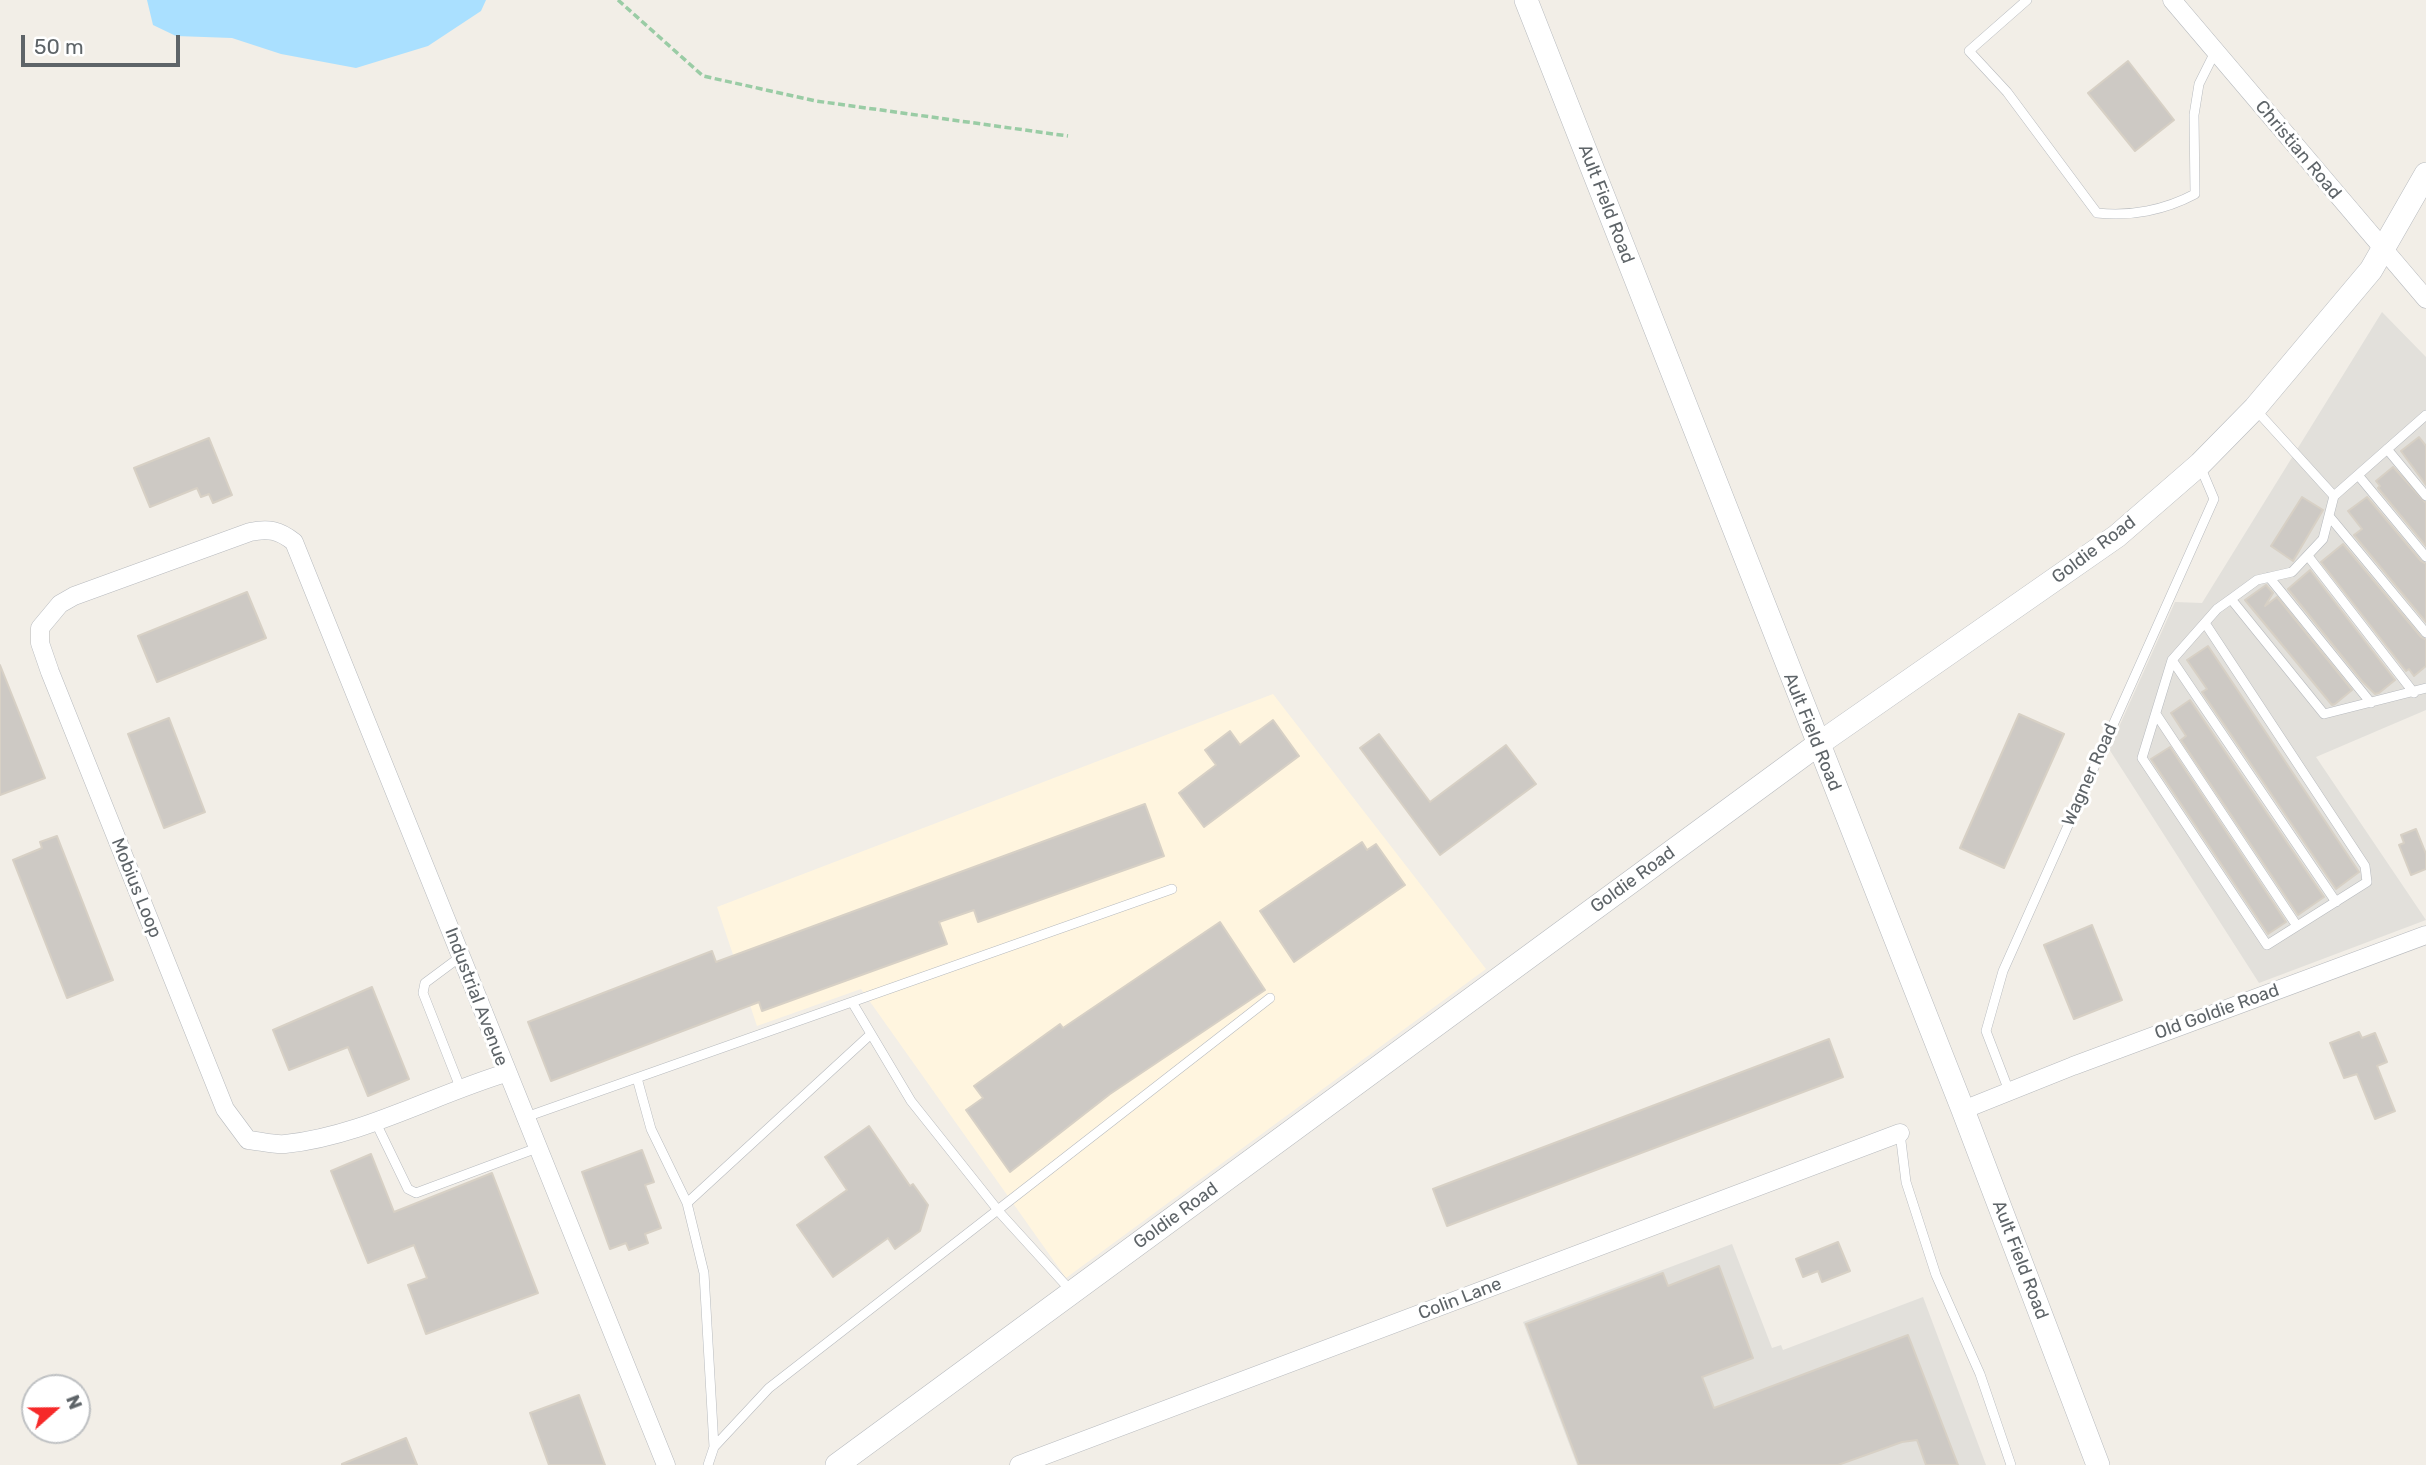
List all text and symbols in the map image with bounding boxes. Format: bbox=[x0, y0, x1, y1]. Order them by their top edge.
scale bar bbox=[24, 21, 184, 65]
text: 50 m bbox=[34, 34, 84, 59]
street label: Christian Road bbox=[2250, 96, 2346, 204]
street label: Ault Field Road bbox=[1573, 141, 1639, 267]
street label: Goldie Road bbox=[2048, 512, 2140, 588]
street label: Ault Field Road bbox=[1778, 670, 1846, 794]
street label: Wagner Road bbox=[2058, 721, 2122, 829]
street label: Mobius Loop bbox=[106, 835, 166, 941]
street label: Goldie Road bbox=[1587, 842, 1679, 918]
street label: Industrial Avenue bbox=[440, 925, 512, 1069]
street label: Old Goldie Road bbox=[2152, 979, 2282, 1045]
street label: Goldie Road bbox=[1130, 1178, 1222, 1254]
street label: Ault Field Road bbox=[1987, 1197, 2053, 1323]
street label: Colin Lane bbox=[1415, 1273, 1505, 1325]
north arrow bbox=[21, 1374, 91, 1444]
text: N bbox=[61, 1392, 87, 1413]

